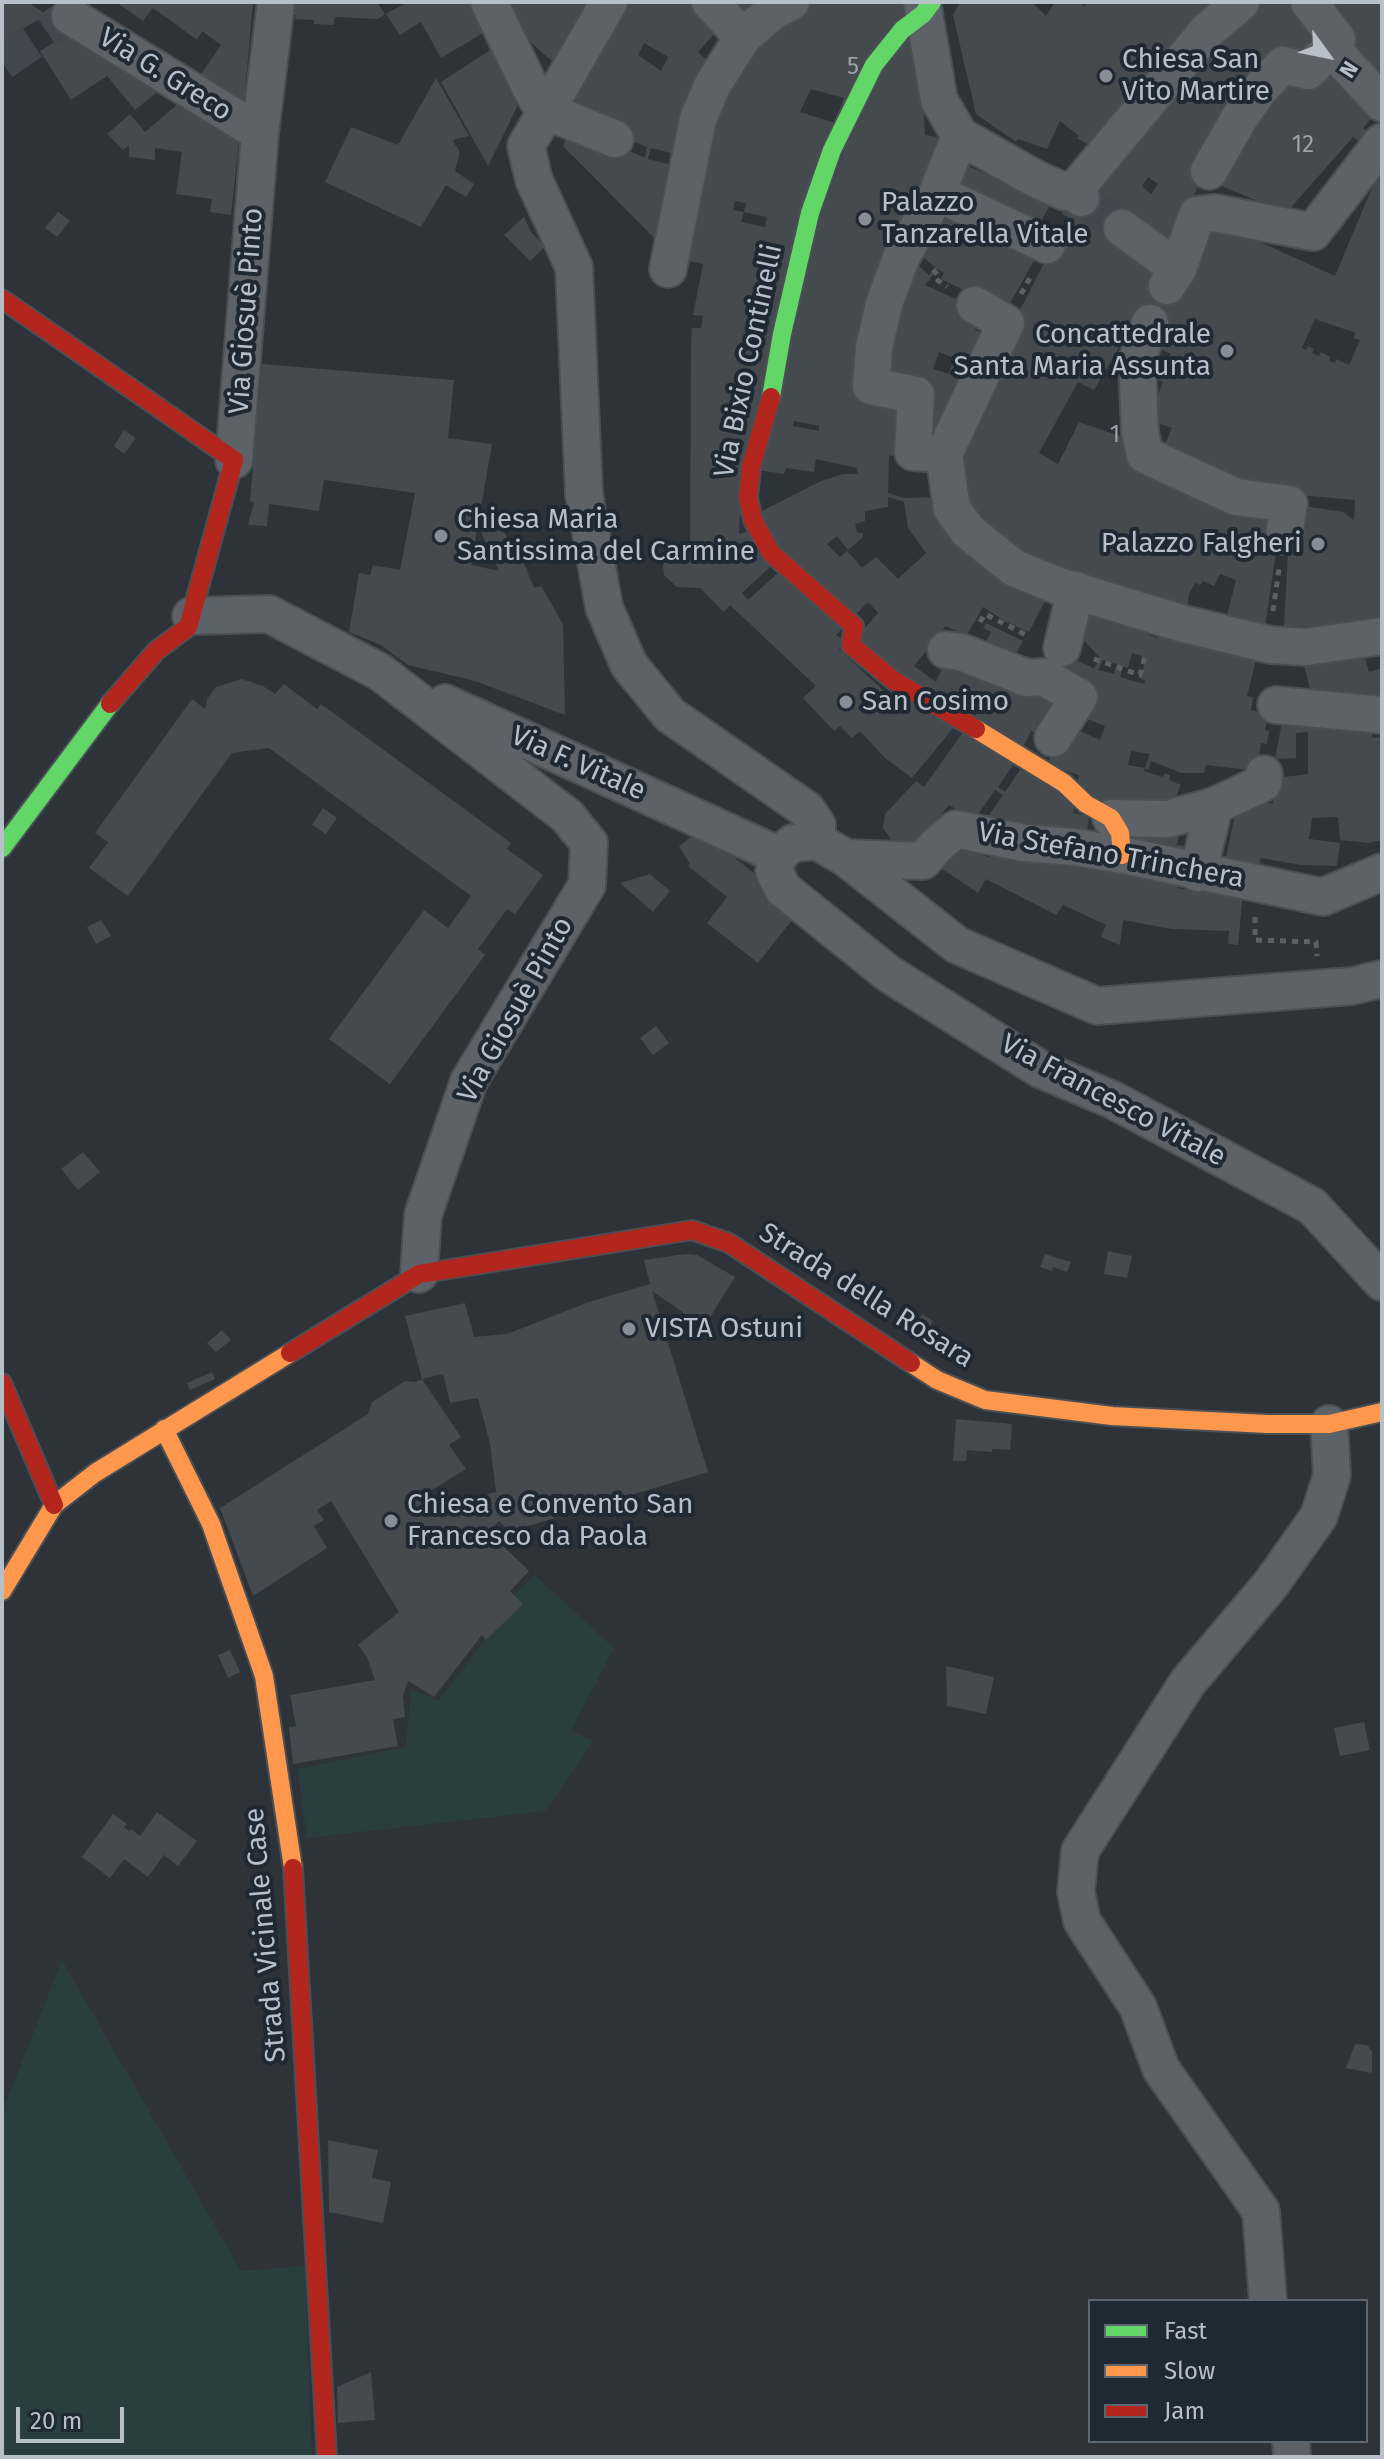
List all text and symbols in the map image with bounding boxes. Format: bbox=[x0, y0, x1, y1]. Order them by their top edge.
north arrow bbox=[1288, 16, 1368, 96]
street label: Via G. Greco bbox=[92, 21, 238, 129]
place label: Chiesa San Vito Martire bbox=[1122, 43, 1270, 109]
house number: 5 bbox=[847, 53, 859, 81]
text: N bbox=[1333, 56, 1364, 83]
marker: Chiesa San Vito Martire bbox=[1097, 67, 1115, 85]
house number: 12 bbox=[1292, 131, 1314, 159]
place label: Palazzo Tanzarella Vitale bbox=[881, 186, 1089, 252]
street label: Via Giosuè Pinto bbox=[223, 207, 271, 415]
marker: Palazzo Tanzarella Vitale bbox=[856, 210, 874, 228]
street label: Via Bixio Continelli bbox=[708, 241, 790, 481]
place label: Concattedrale Santa Maria Assunta bbox=[953, 318, 1211, 384]
marker: Concattedrale Santa Maria Assunta bbox=[1218, 342, 1236, 360]
house number: 1 bbox=[1110, 421, 1120, 449]
place label: Chiesa Maria Santissima del Carmine bbox=[457, 503, 755, 569]
marker: Chiesa Maria Santissima del Carmine bbox=[432, 527, 450, 545]
place label: Palazzo Falgheri bbox=[1101, 527, 1302, 561]
marker: Palazzo Falgheri bbox=[1309, 535, 1327, 553]
place label: San Cosimo bbox=[862, 685, 1009, 719]
marker: San Cosimo bbox=[837, 693, 855, 711]
street label: Via F. Vitale bbox=[506, 719, 650, 809]
street label: Via Stefano Trinchera bbox=[975, 816, 1247, 896]
street label: Via Giosuè Pinto bbox=[451, 911, 581, 1109]
street label: Via Francesco Vitale bbox=[995, 1028, 1231, 1174]
street label: Strada della Rosara bbox=[752, 1216, 980, 1376]
place label: VISTA Ostuni bbox=[645, 1312, 803, 1346]
marker: VISTA Ostuni bbox=[620, 1320, 638, 1338]
place label: Chiesa e Convento San Francesco da Paola bbox=[407, 1488, 693, 1554]
marker: Chiesa e Convento San Francesco da Paola bbox=[382, 1512, 400, 1530]
street label: Strada Vicinale Case bbox=[238, 1806, 294, 2064]
legend bbox=[1088, 2299, 1368, 2443]
text: Fast bbox=[1164, 2317, 1207, 2345]
text: Slow bbox=[1164, 2357, 1215, 2385]
scale bar bbox=[20, 2391, 128, 2441]
text: Jam bbox=[1164, 2397, 1205, 2425]
text: 20 m bbox=[30, 2407, 82, 2435]

